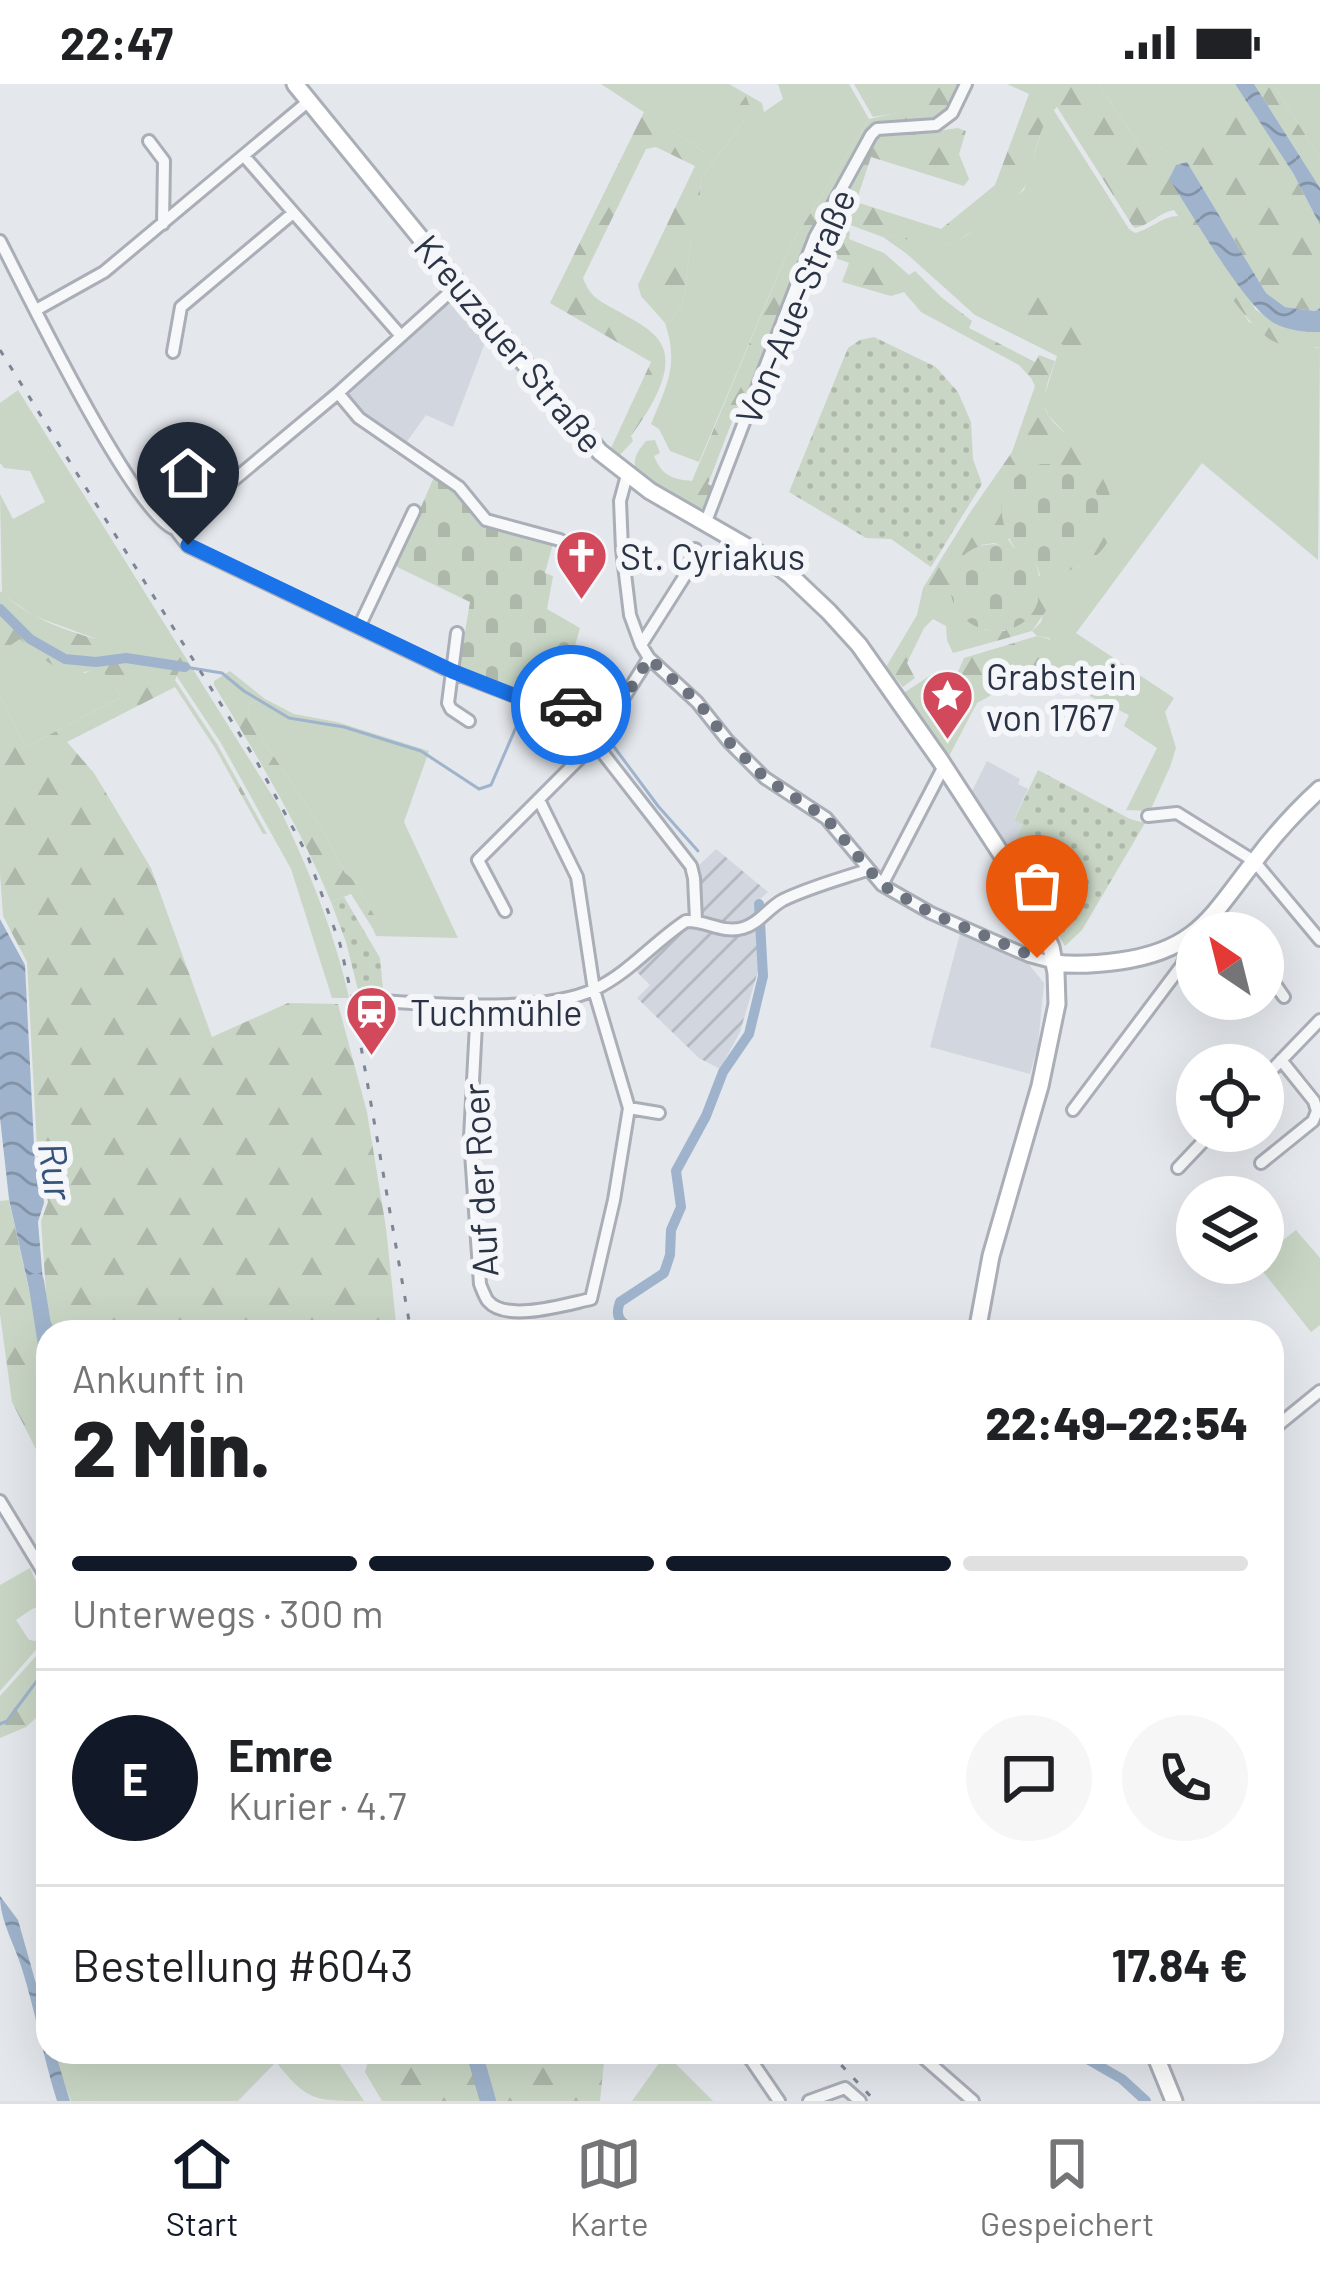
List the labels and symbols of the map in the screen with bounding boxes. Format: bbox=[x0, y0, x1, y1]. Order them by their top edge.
street label: Von-Aue-Straße bbox=[725, 182, 863, 430]
street label: Kreuzauer Straße bbox=[406, 225, 614, 461]
pin bbox=[137, 422, 239, 545]
church icon: St. Cyriakus bbox=[553, 527, 609, 601]
place label: St. Cyriakus bbox=[620, 534, 805, 577]
courier bbox=[511, 645, 631, 765]
place label: Grabstein von 1767 bbox=[986, 654, 1137, 738]
place icon: Grabstein von 1767 bbox=[919, 668, 975, 742]
pin bbox=[986, 835, 1088, 958]
north arrow bbox=[1176, 912, 1284, 1020]
station icon: Tuchmühle bbox=[343, 983, 399, 1057]
place label: Tuchmühle bbox=[410, 990, 582, 1033]
street label: Auf der Roer bbox=[452, 1082, 506, 1278]
water label: Rur bbox=[30, 1139, 84, 1204]

